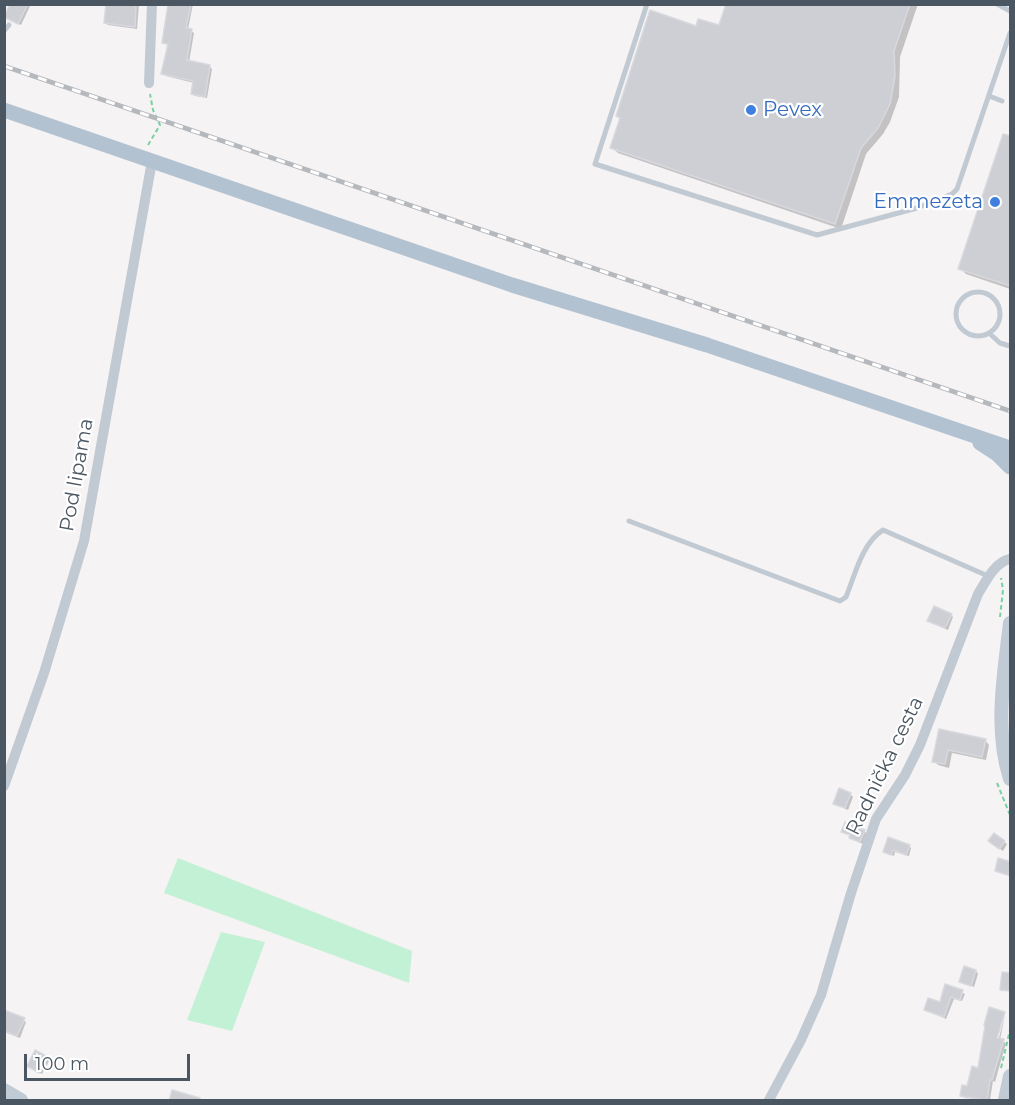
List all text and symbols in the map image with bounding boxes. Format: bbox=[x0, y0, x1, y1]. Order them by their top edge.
place label: Pevex bbox=[763, 98, 822, 122]
marker: Pevex bbox=[744, 103, 758, 117]
place label: Emmezeta bbox=[874, 190, 983, 214]
marker: Emmezeta bbox=[988, 195, 1002, 209]
street label: Pod lipama bbox=[55, 417, 99, 533]
street label: Radnička cesta bbox=[841, 693, 929, 839]
scale bar bbox=[27, 1042, 194, 1080]
text: 100 m bbox=[35, 1053, 89, 1075]

